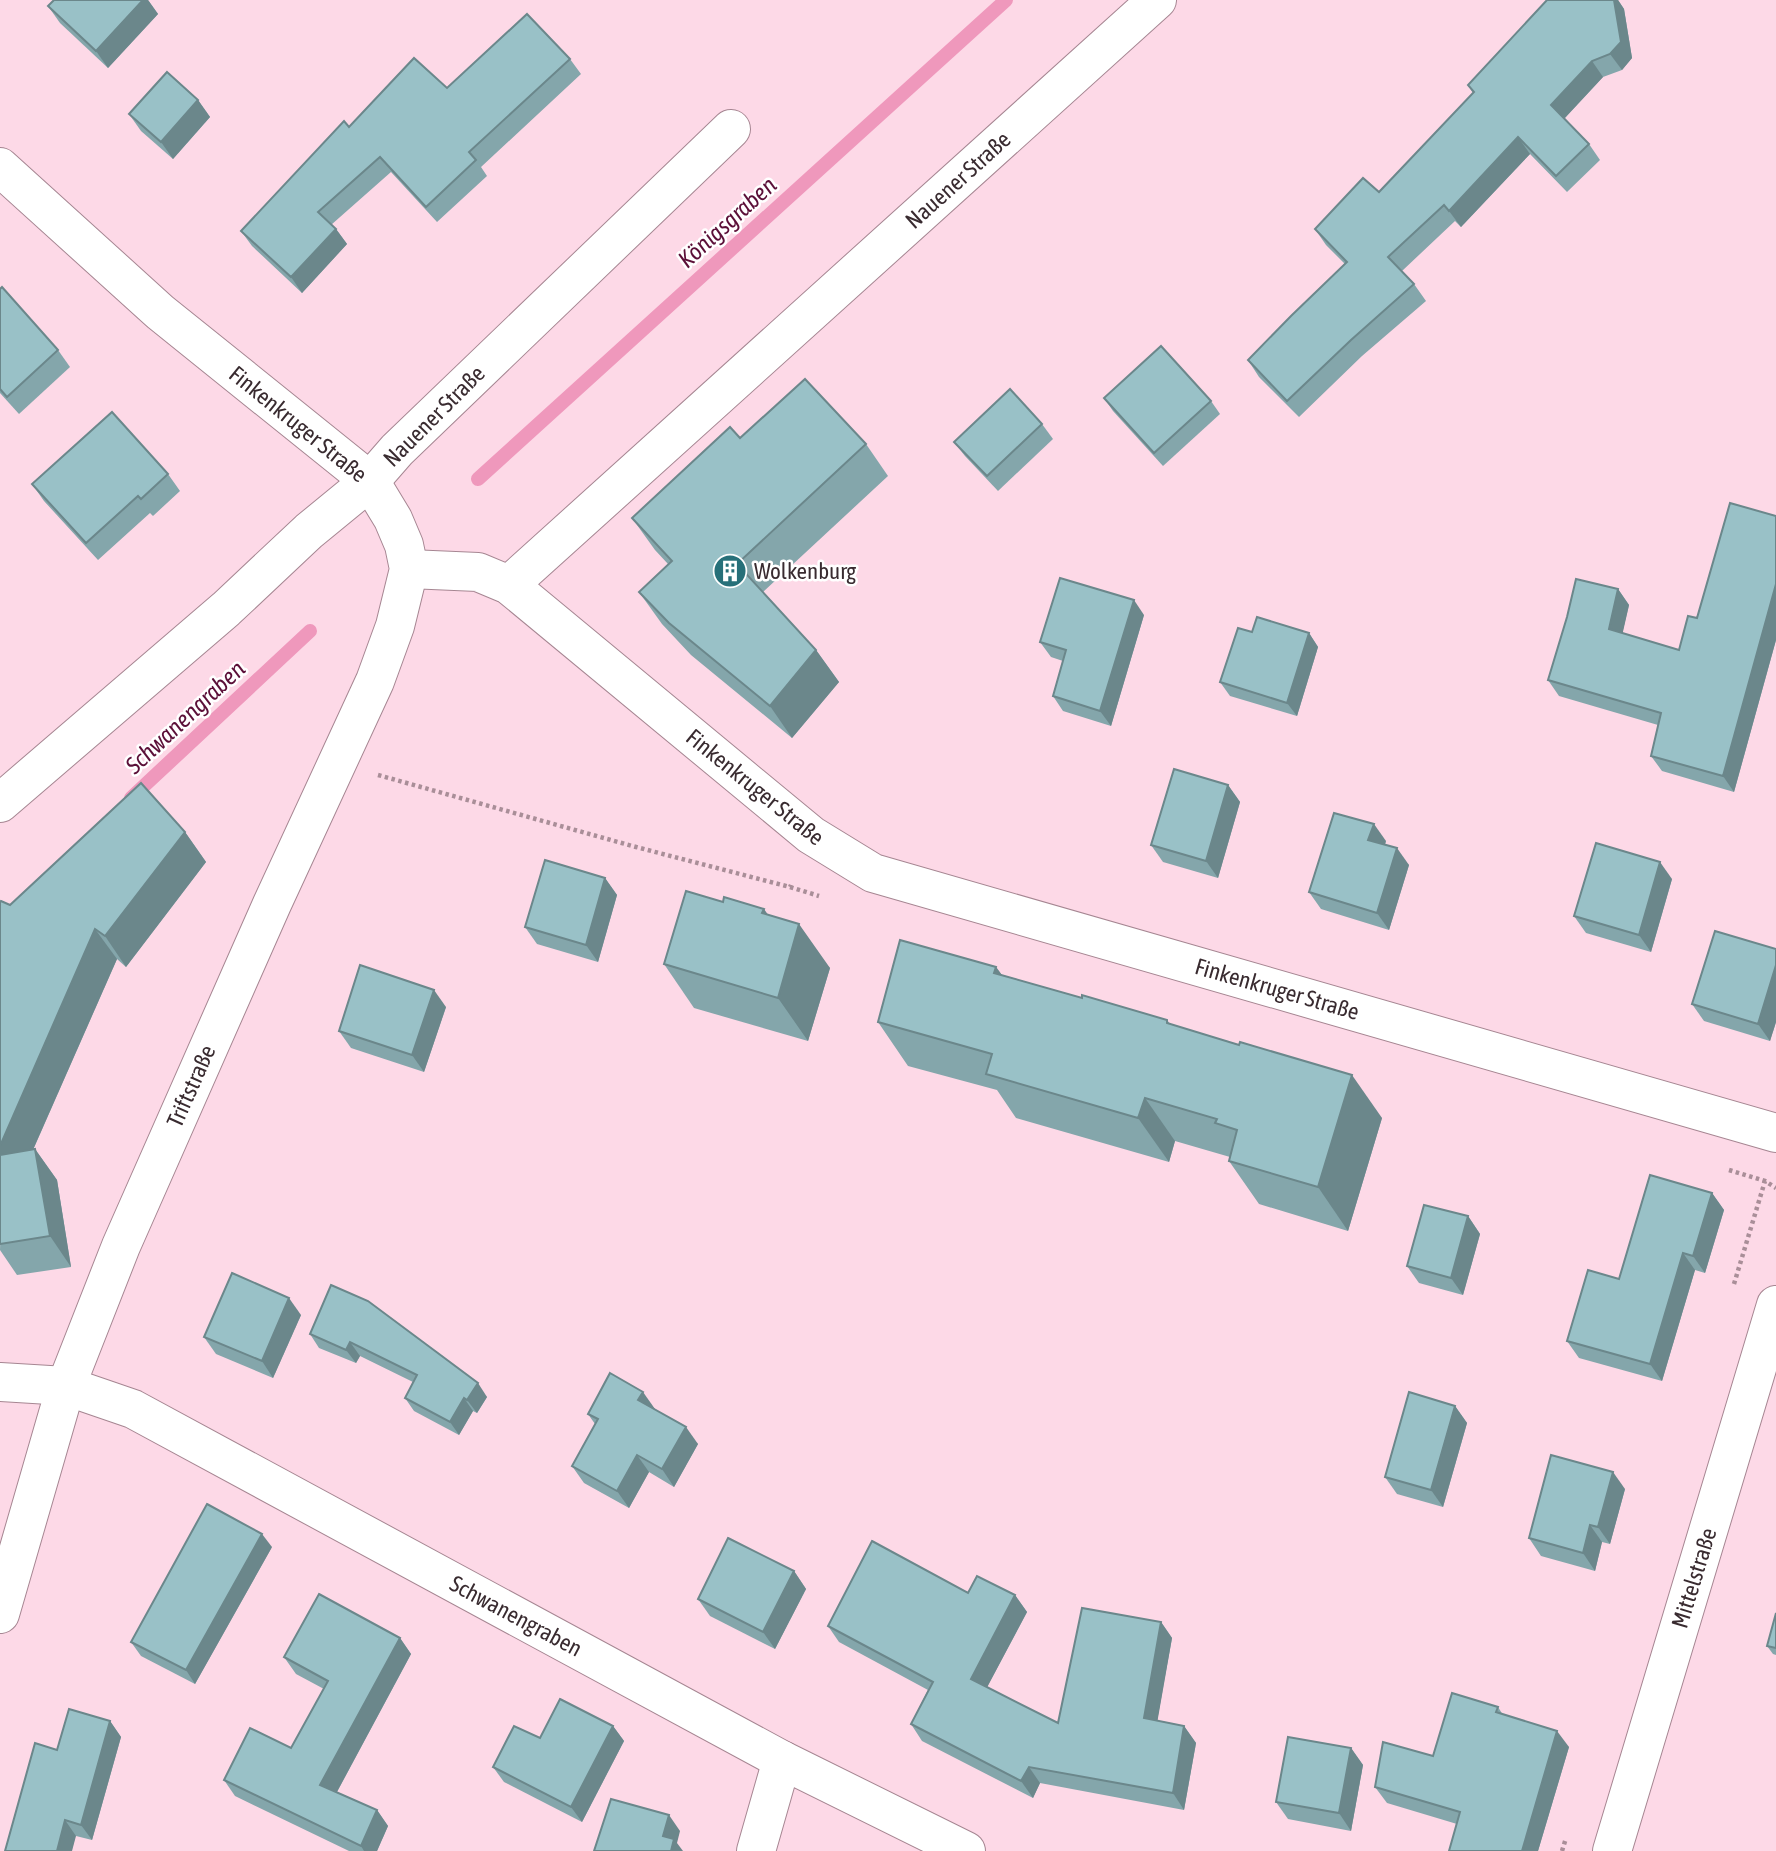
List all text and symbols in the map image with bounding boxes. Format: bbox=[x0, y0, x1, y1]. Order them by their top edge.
street label: Nauener Straße bbox=[900, 126, 1016, 234]
water label: Königsgraben bbox=[673, 171, 782, 273]
street label: Nauener Straße bbox=[378, 360, 490, 472]
street label: Finkenkruger Straße bbox=[224, 361, 372, 487]
building icon: Wolkenburg bbox=[711, 552, 749, 590]
place label: Wolkenburg bbox=[754, 558, 856, 584]
water label: Schwanengraben bbox=[119, 655, 250, 780]
street label: Finkenkruger Straße bbox=[681, 724, 829, 850]
street label: Finkenkruger Straße bbox=[1192, 953, 1362, 1025]
street label: Triftstraße bbox=[161, 1041, 221, 1131]
street label: Mittelstraße bbox=[1666, 1525, 1722, 1631]
street label: Schwanengraben bbox=[446, 1570, 586, 1662]

